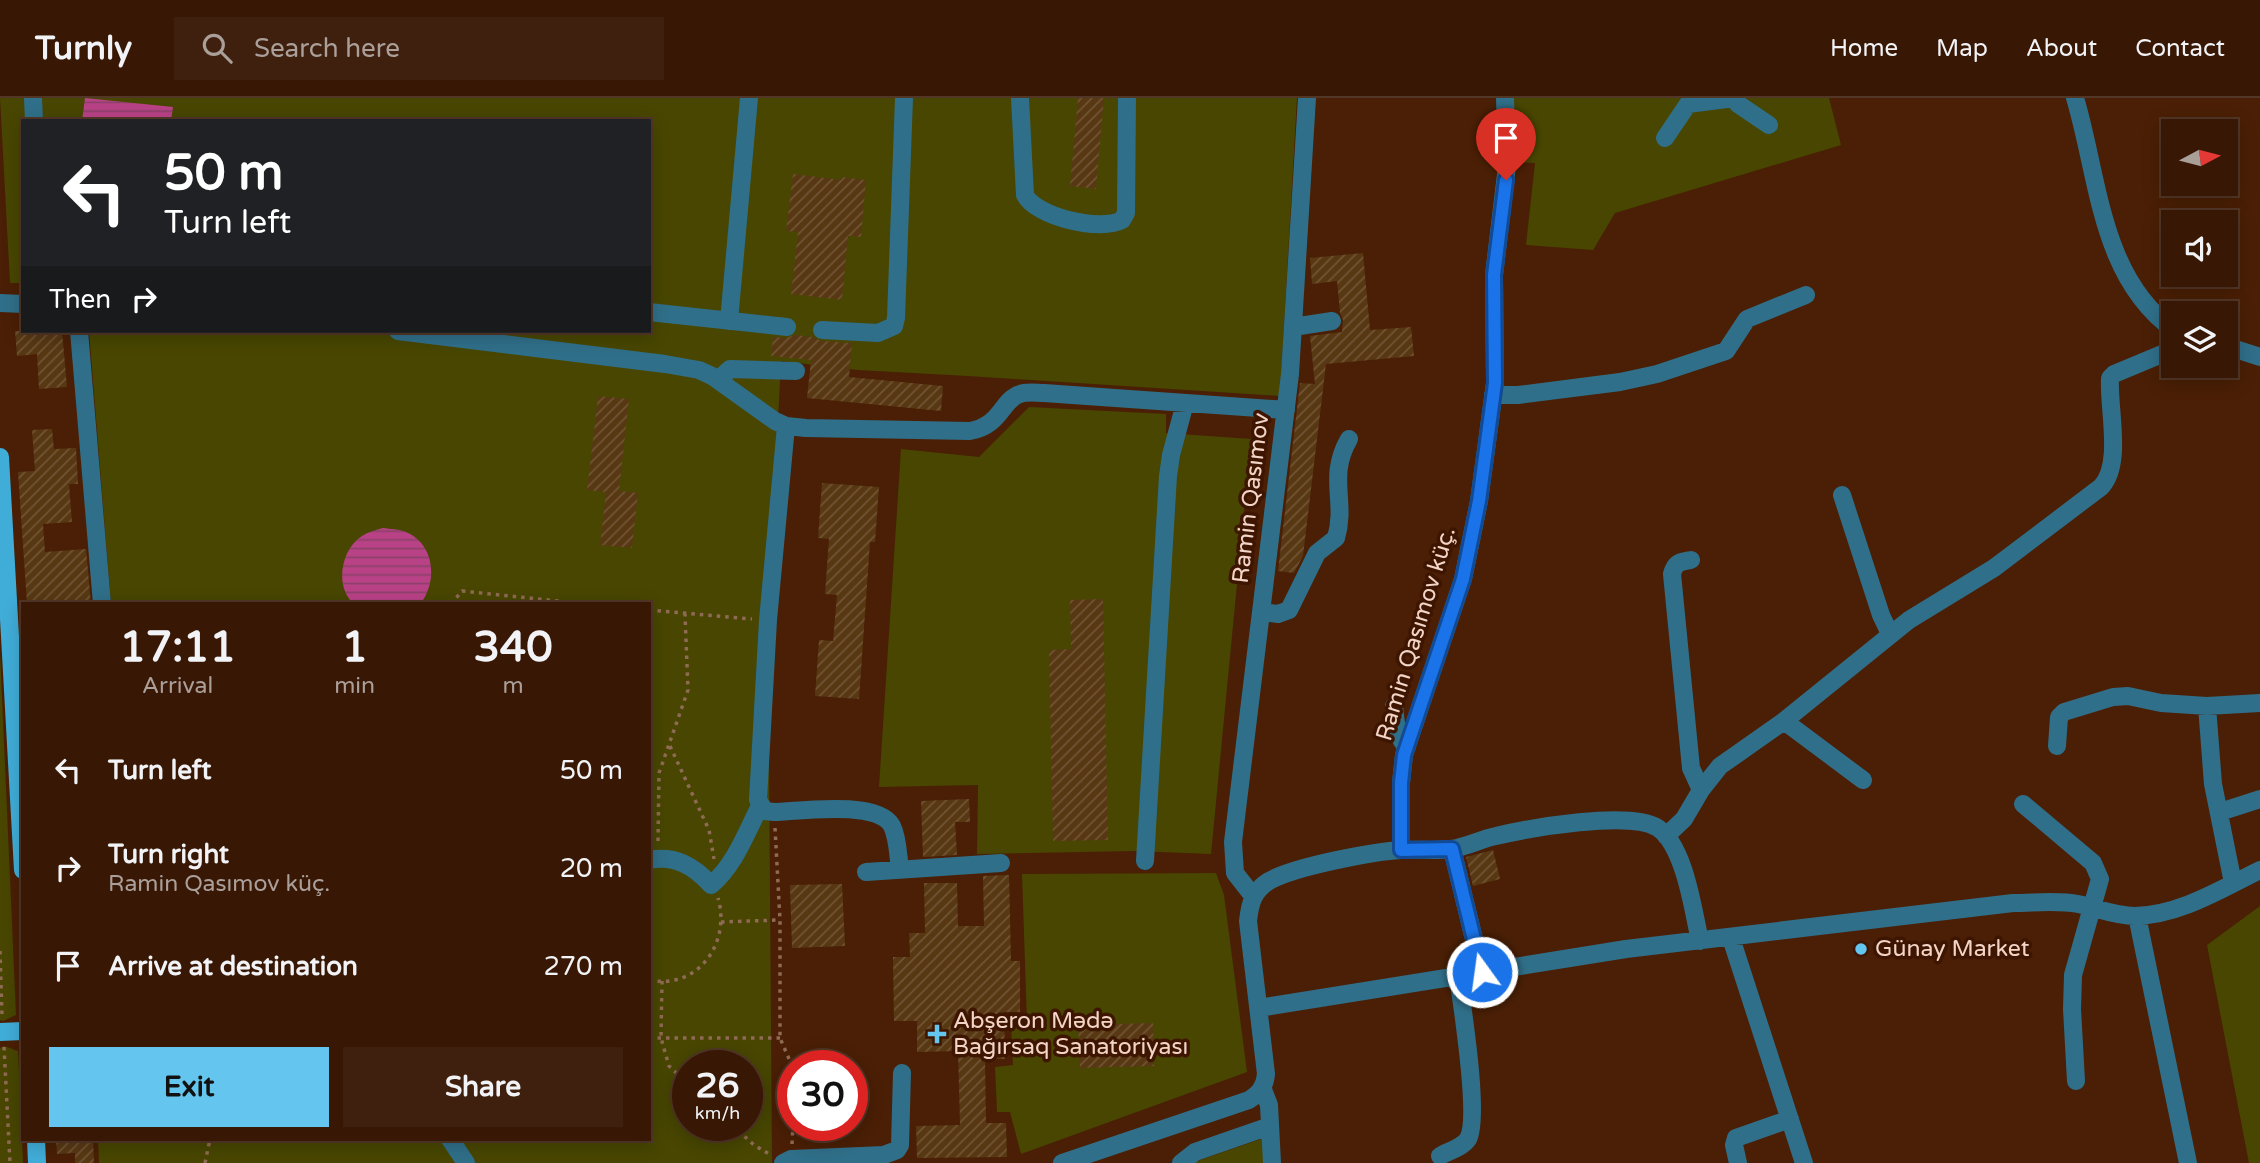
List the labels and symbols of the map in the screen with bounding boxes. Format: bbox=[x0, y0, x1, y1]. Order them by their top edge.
pin bbox=[1476, 108, 1536, 180]
north arrow bbox=[2161, 119, 2238, 196]
street label: Ramin Qasımov bbox=[1227, 411, 1275, 585]
street label: Ramin Qasımov küç. bbox=[1370, 524, 1462, 744]
position arrow bbox=[1445, 935, 1519, 1009]
place label: Günay Market bbox=[1875, 935, 2030, 963]
marker: Günay Market bbox=[1853, 941, 1869, 957]
place label: Abşeron Mədə Bağırsaq Sanatoriyası bbox=[953, 1007, 1188, 1061]
marker: Abşeron Mədə Bağırsaq Sanatoriyası bbox=[927, 1024, 947, 1044]
speed limit sign: 30 bbox=[777, 1050, 868, 1141]

